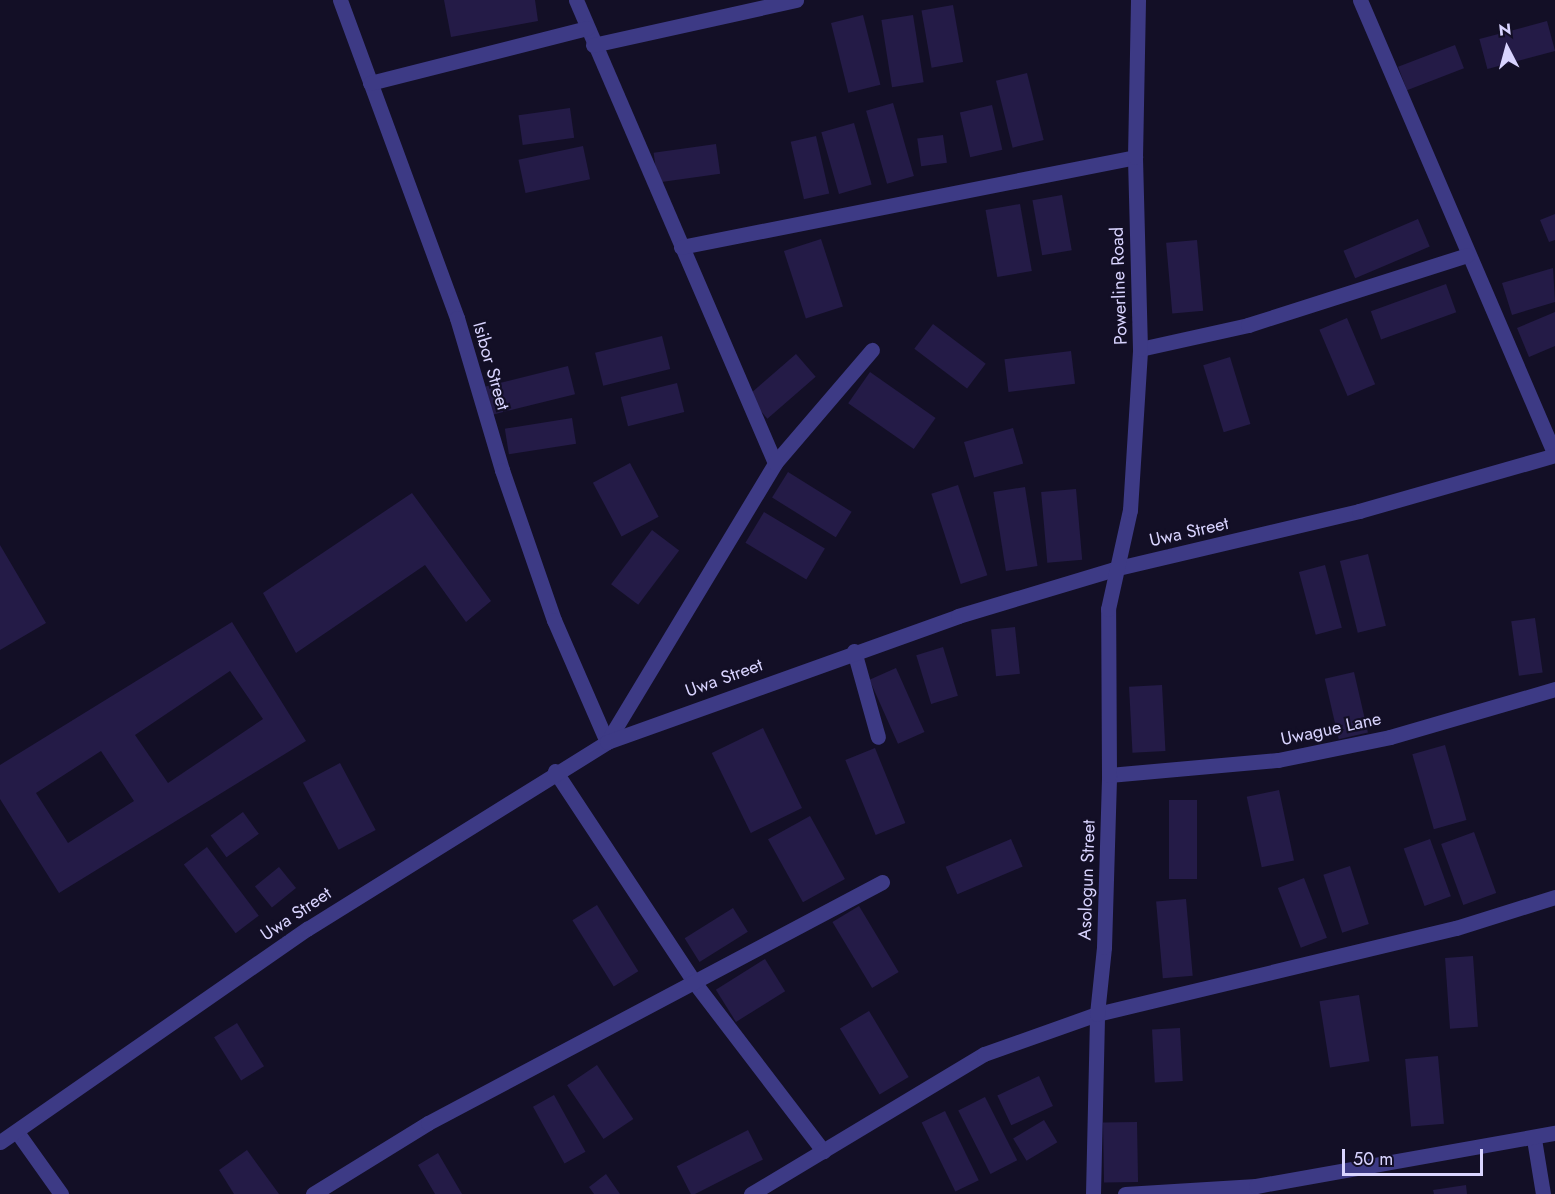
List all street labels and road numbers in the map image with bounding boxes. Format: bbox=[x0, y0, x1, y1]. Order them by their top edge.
street label: Powerline Road bbox=[1106, 227, 1132, 345]
street label: Isibor Street bbox=[468, 319, 514, 413]
street label: Uwa Street bbox=[1147, 512, 1231, 552]
street label: Uwa Street bbox=[682, 654, 766, 702]
street label: Uwague Lane bbox=[1279, 708, 1383, 750]
street label: Asologun Street bbox=[1074, 819, 1100, 941]
street label: Uwa Street bbox=[257, 883, 335, 945]

